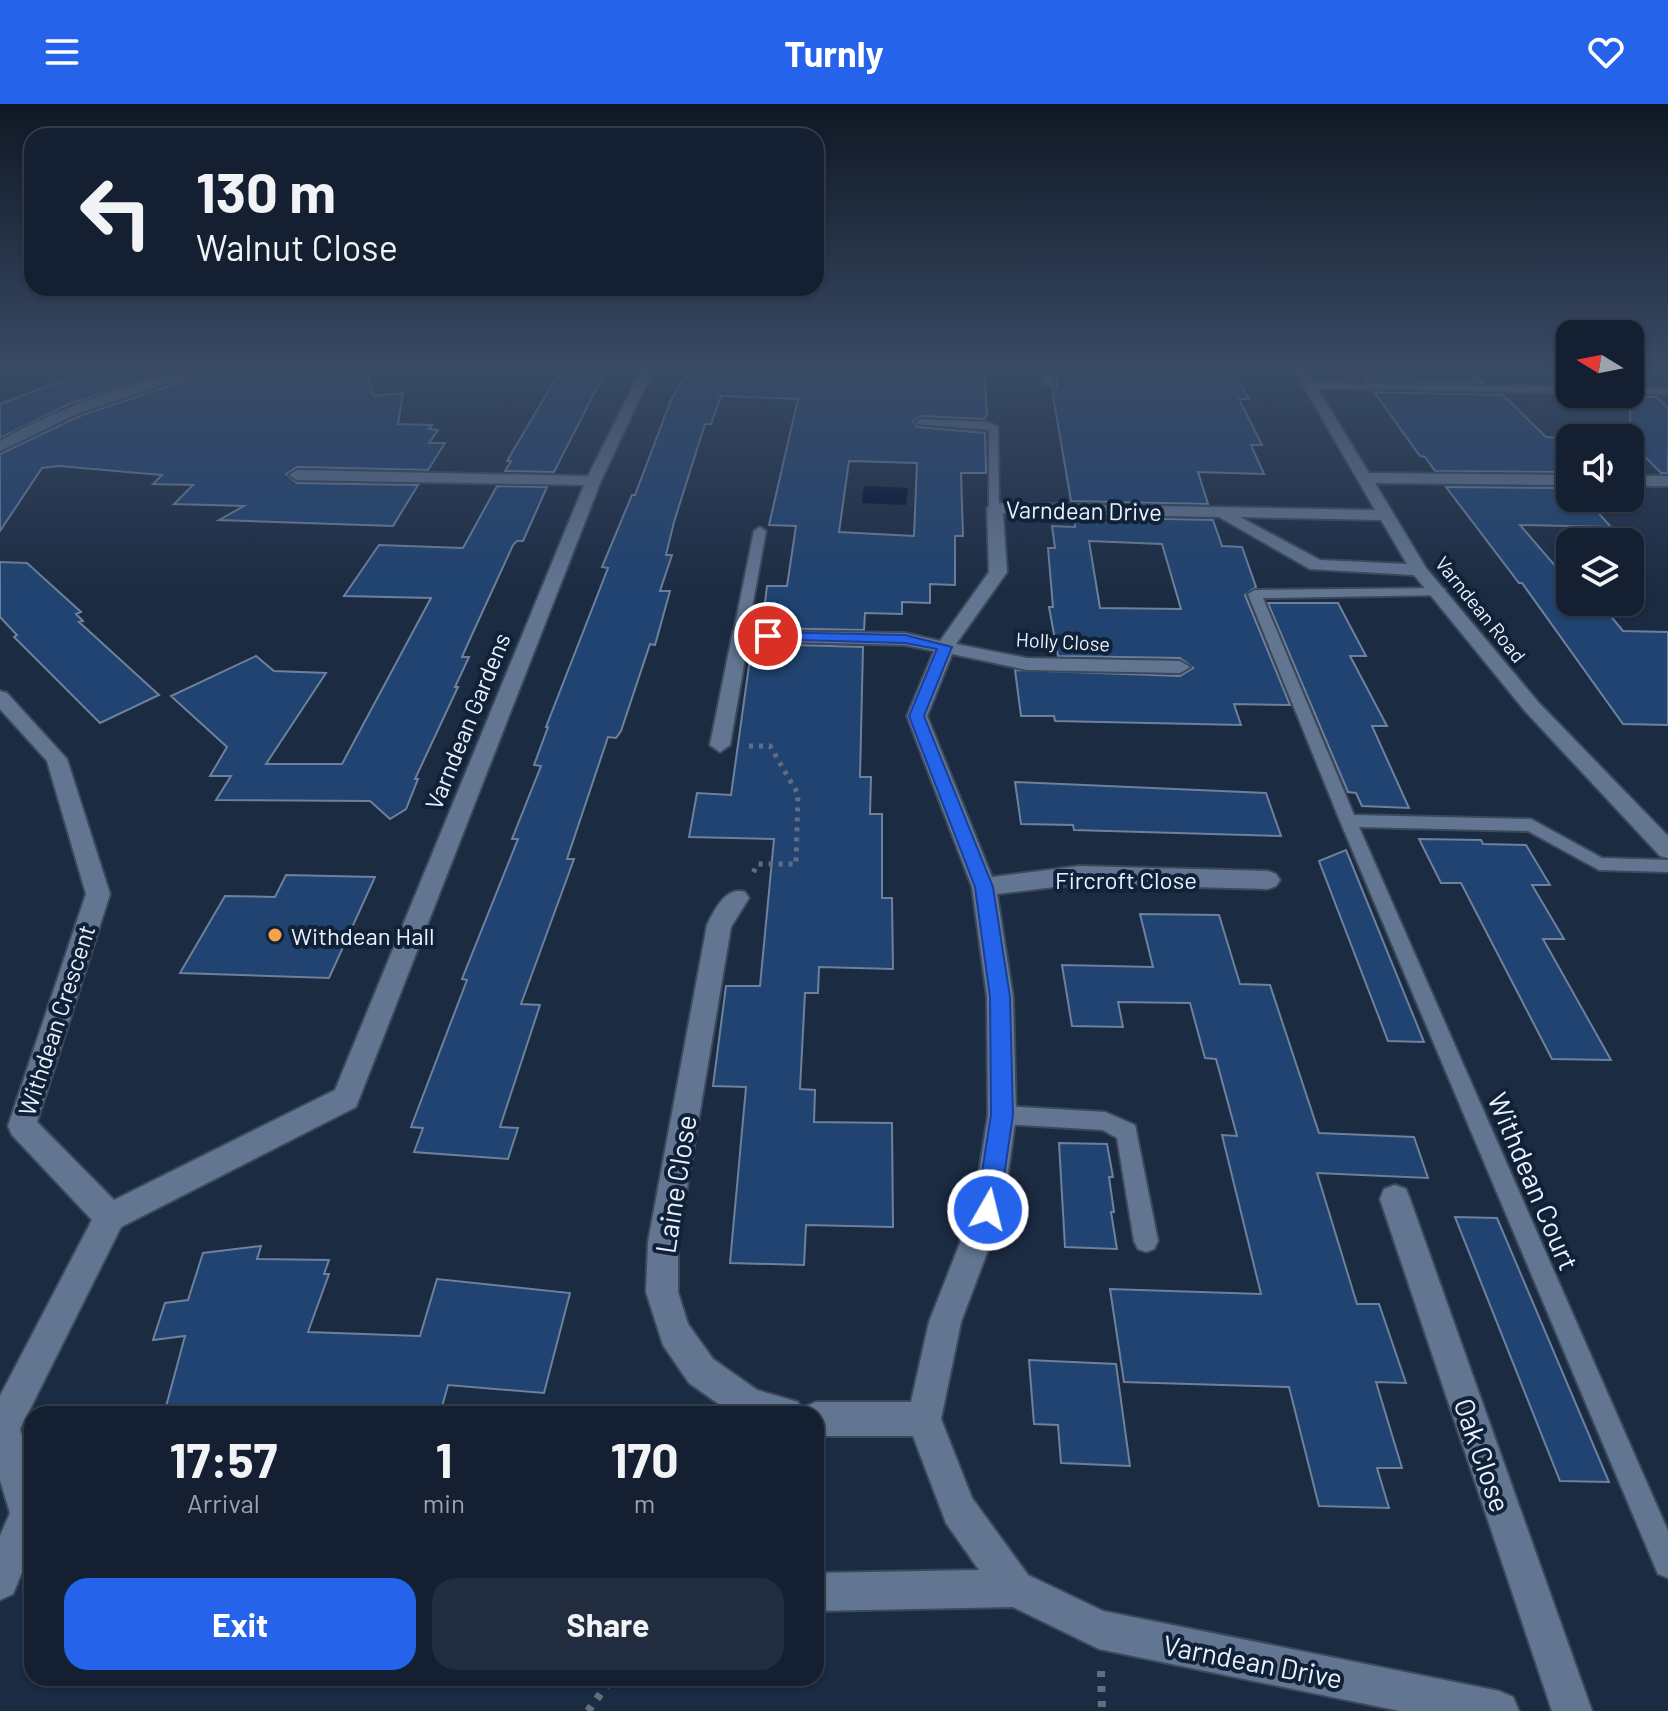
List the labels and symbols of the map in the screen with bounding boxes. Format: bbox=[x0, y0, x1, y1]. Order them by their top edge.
north arrow bbox=[1556, 320, 1644, 408]
street label: Varndean Drive bbox=[1006, 494, 1162, 526]
street label: Varndean Road bbox=[1431, 551, 1531, 667]
pin bbox=[734, 602, 802, 670]
street label: Holly Close bbox=[1015, 627, 1111, 655]
street label: Varndean Gardens bbox=[418, 628, 516, 814]
street label: Fircroft Close bbox=[1055, 865, 1197, 894]
street label: Withdean Crescent bbox=[12, 921, 100, 1119]
place label: Withdean Hall bbox=[291, 921, 434, 950]
marker: Withdean Hall bbox=[266, 926, 284, 944]
street label: Withdean Court bbox=[1481, 1087, 1587, 1275]
street label: Laine Close bbox=[647, 1112, 703, 1256]
position arrow bbox=[946, 1168, 1030, 1252]
street label: Oak Close bbox=[1448, 1394, 1518, 1516]
street label: Varndean Drive bbox=[1160, 1627, 1346, 1695]

